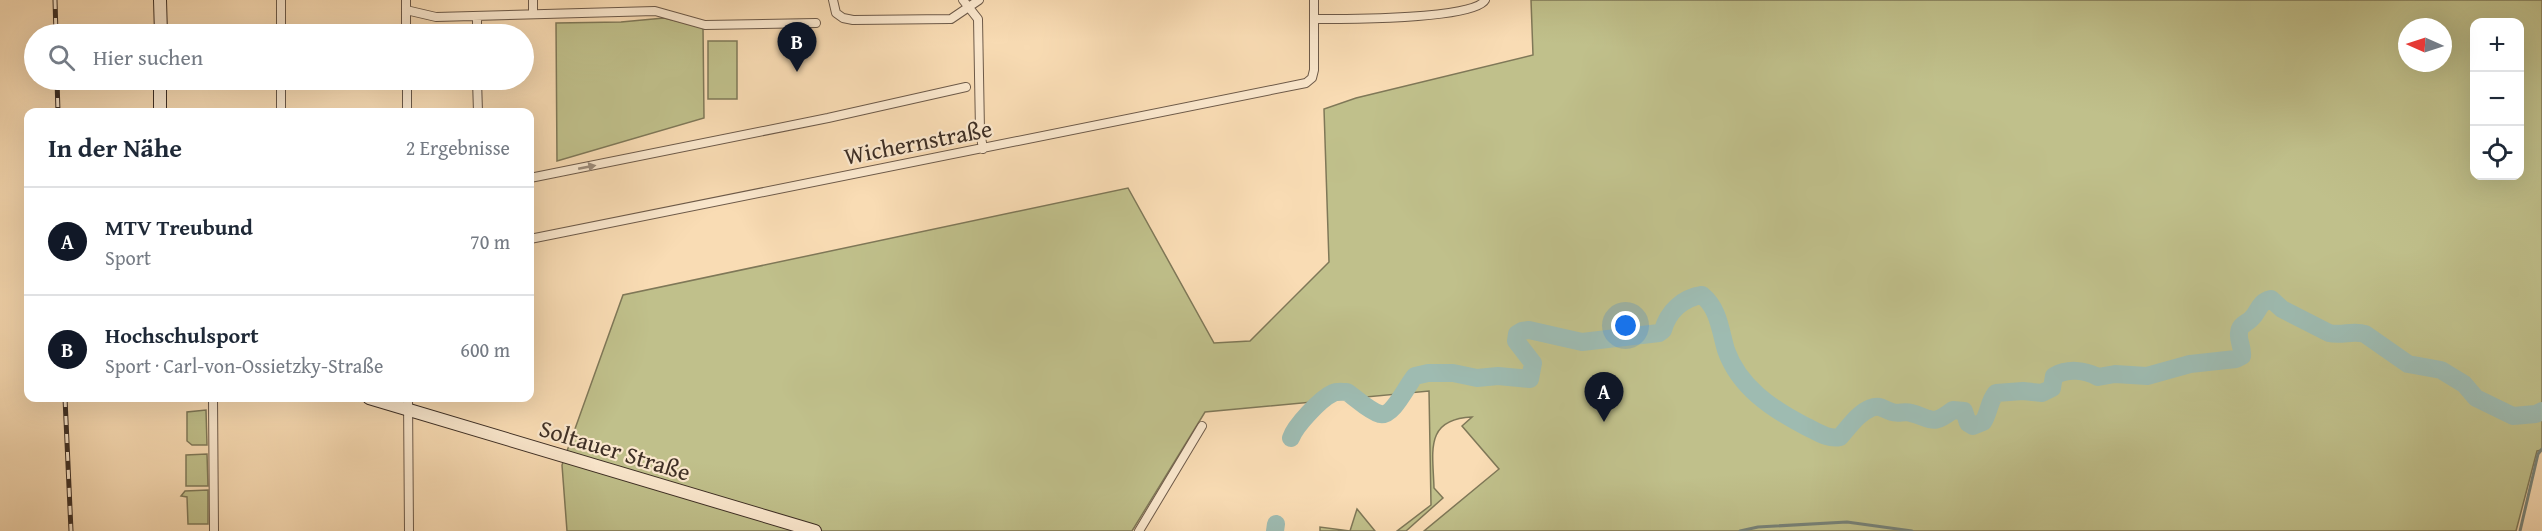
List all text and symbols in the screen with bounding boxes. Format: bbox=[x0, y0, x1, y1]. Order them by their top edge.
north arrow bbox=[2398, 18, 2452, 72]
map controls bbox=[2470, 18, 2524, 180]
button: + bbox=[2470, 18, 2524, 72]
pin: B bbox=[778, 22, 816, 72]
search box bbox=[24, 24, 534, 90]
icon: search bbox=[45, 41, 78, 74]
text: Hier suchen bbox=[93, 41, 203, 73]
button: − bbox=[2470, 72, 2524, 126]
street label: Wichernstraße bbox=[841, 111, 995, 173]
button: locate bbox=[2470, 126, 2524, 180]
text: In der Nähe bbox=[48, 128, 182, 167]
text: 2 Ergebnisse bbox=[406, 133, 510, 162]
one-way arrow bbox=[578, 161, 596, 171]
text: MTV Treubund bbox=[105, 211, 253, 243]
text: A bbox=[61, 227, 74, 256]
text: 70 m bbox=[470, 227, 510, 256]
text: Sport bbox=[105, 243, 151, 272]
your location bbox=[1611, 311, 1640, 340]
text: Hochschulsport bbox=[105, 319, 259, 351]
text: B bbox=[61, 335, 74, 364]
text: 600 m bbox=[460, 335, 510, 364]
text: Sport · Carl-von-Ossietzky-Straße bbox=[105, 351, 383, 380]
pin: A bbox=[1584, 372, 1624, 422]
street label: Soltauer Straße bbox=[535, 410, 695, 490]

